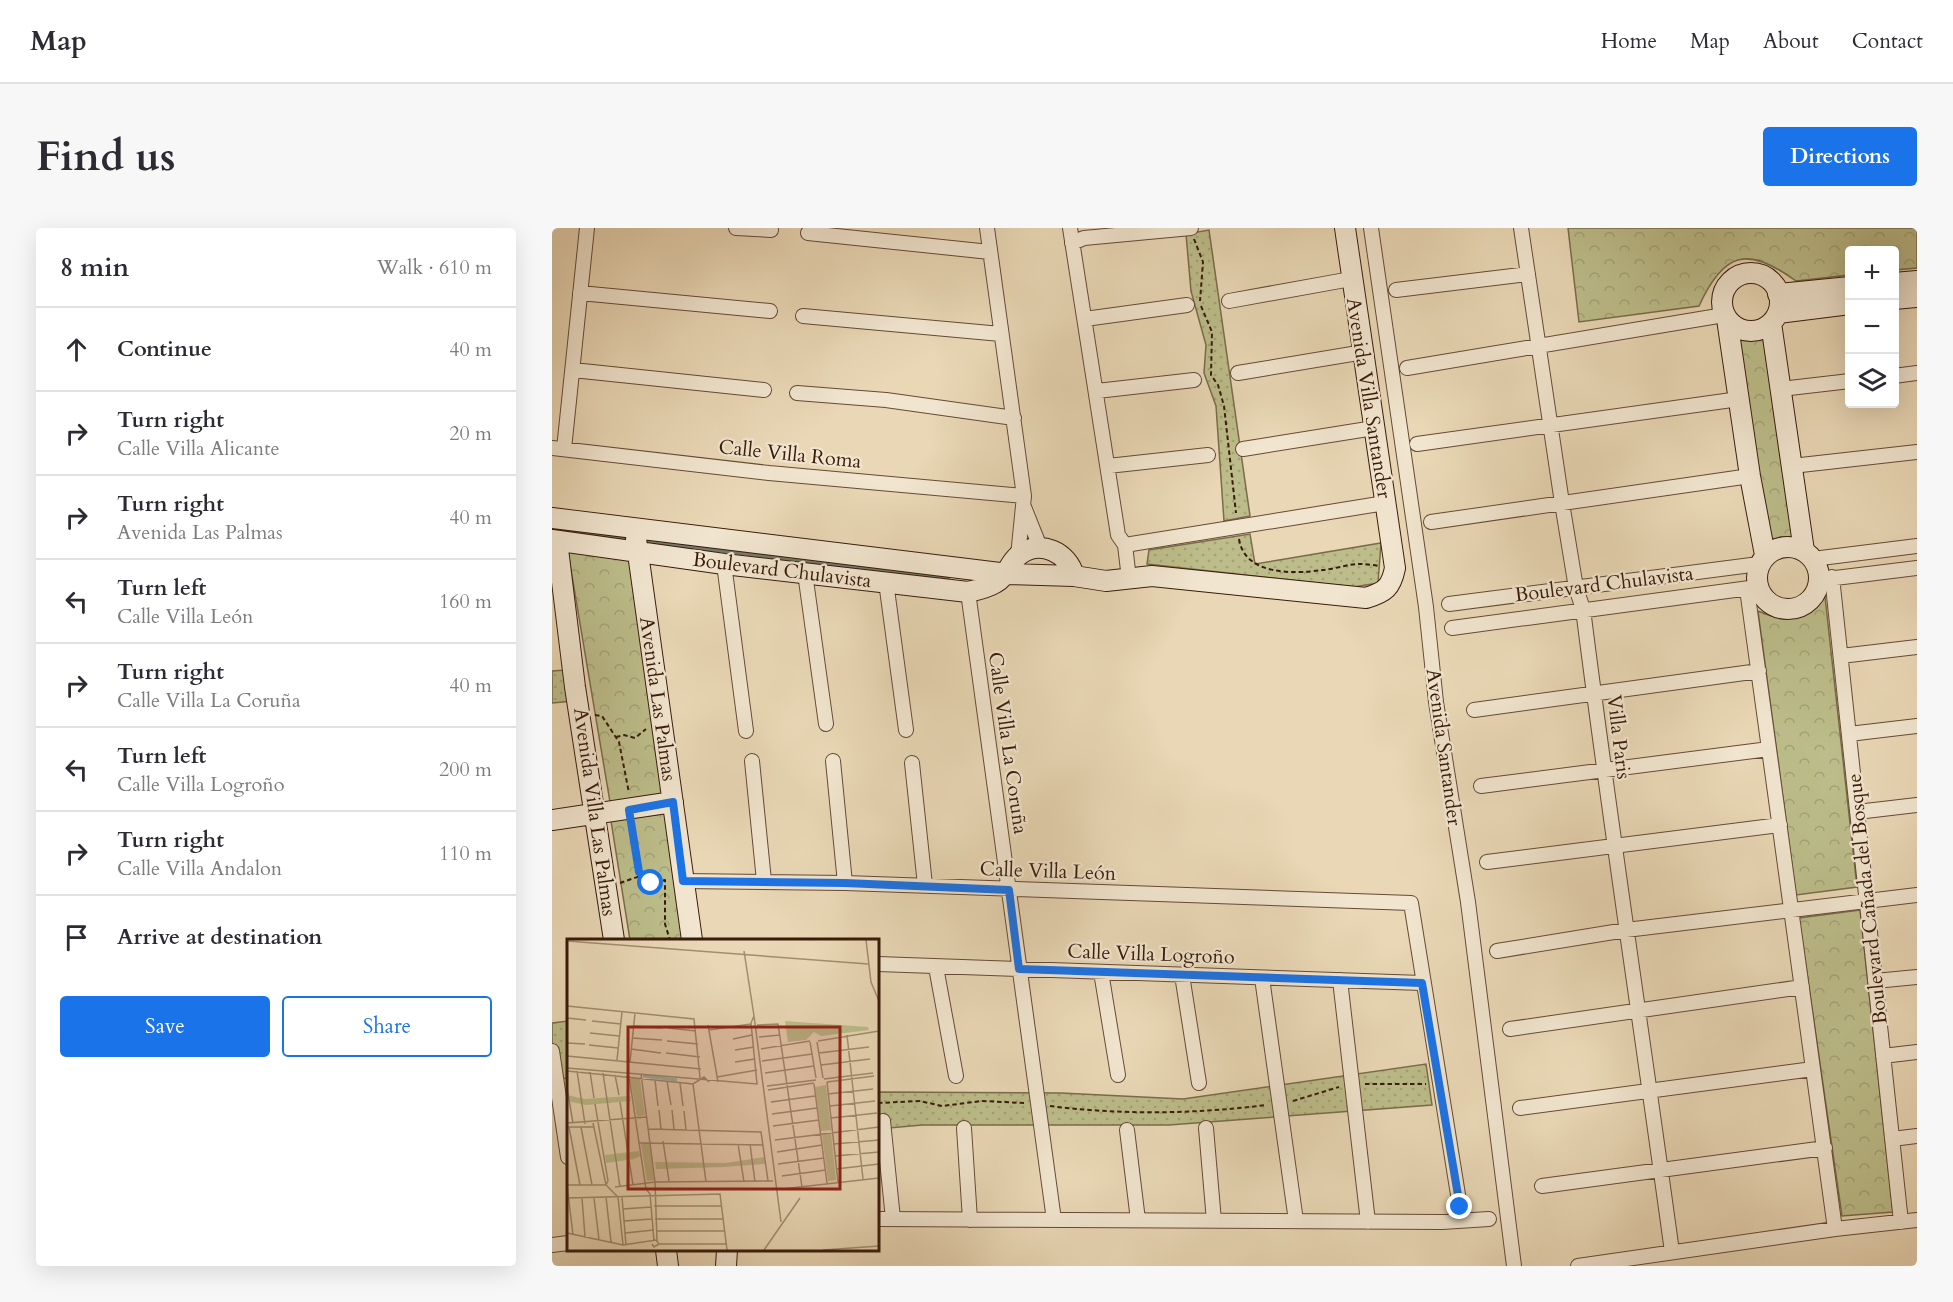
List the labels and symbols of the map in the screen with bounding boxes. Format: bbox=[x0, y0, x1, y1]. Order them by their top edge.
street label: Avenida Villa Santander bbox=[1340, 296, 1398, 501]
street label: Calle Villa Roma bbox=[717, 433, 863, 475]
street label: Boulevard Chulavista bbox=[691, 546, 873, 594]
street label: Boulevard Chulavista bbox=[1513, 560, 1695, 608]
street label: Avenida Las Palmas bbox=[633, 615, 683, 783]
street label: Calle Villa La Coruña bbox=[982, 650, 1034, 836]
street label: Avenida Santander bbox=[1420, 667, 1468, 828]
street label: Villa Paris bbox=[1600, 693, 1638, 781]
street label: Avenida Villa Las Palmas bbox=[567, 706, 623, 918]
street label: Boulevard Cañada del Bosque bbox=[1840, 772, 1894, 1026]
street label: Calle Villa León bbox=[979, 855, 1117, 887]
route start bbox=[637, 869, 663, 895]
street label: Calle Villa Logroño bbox=[1067, 938, 1235, 970]
inset map bbox=[567, 939, 879, 1251]
route end bbox=[1446, 1193, 1472, 1219]

